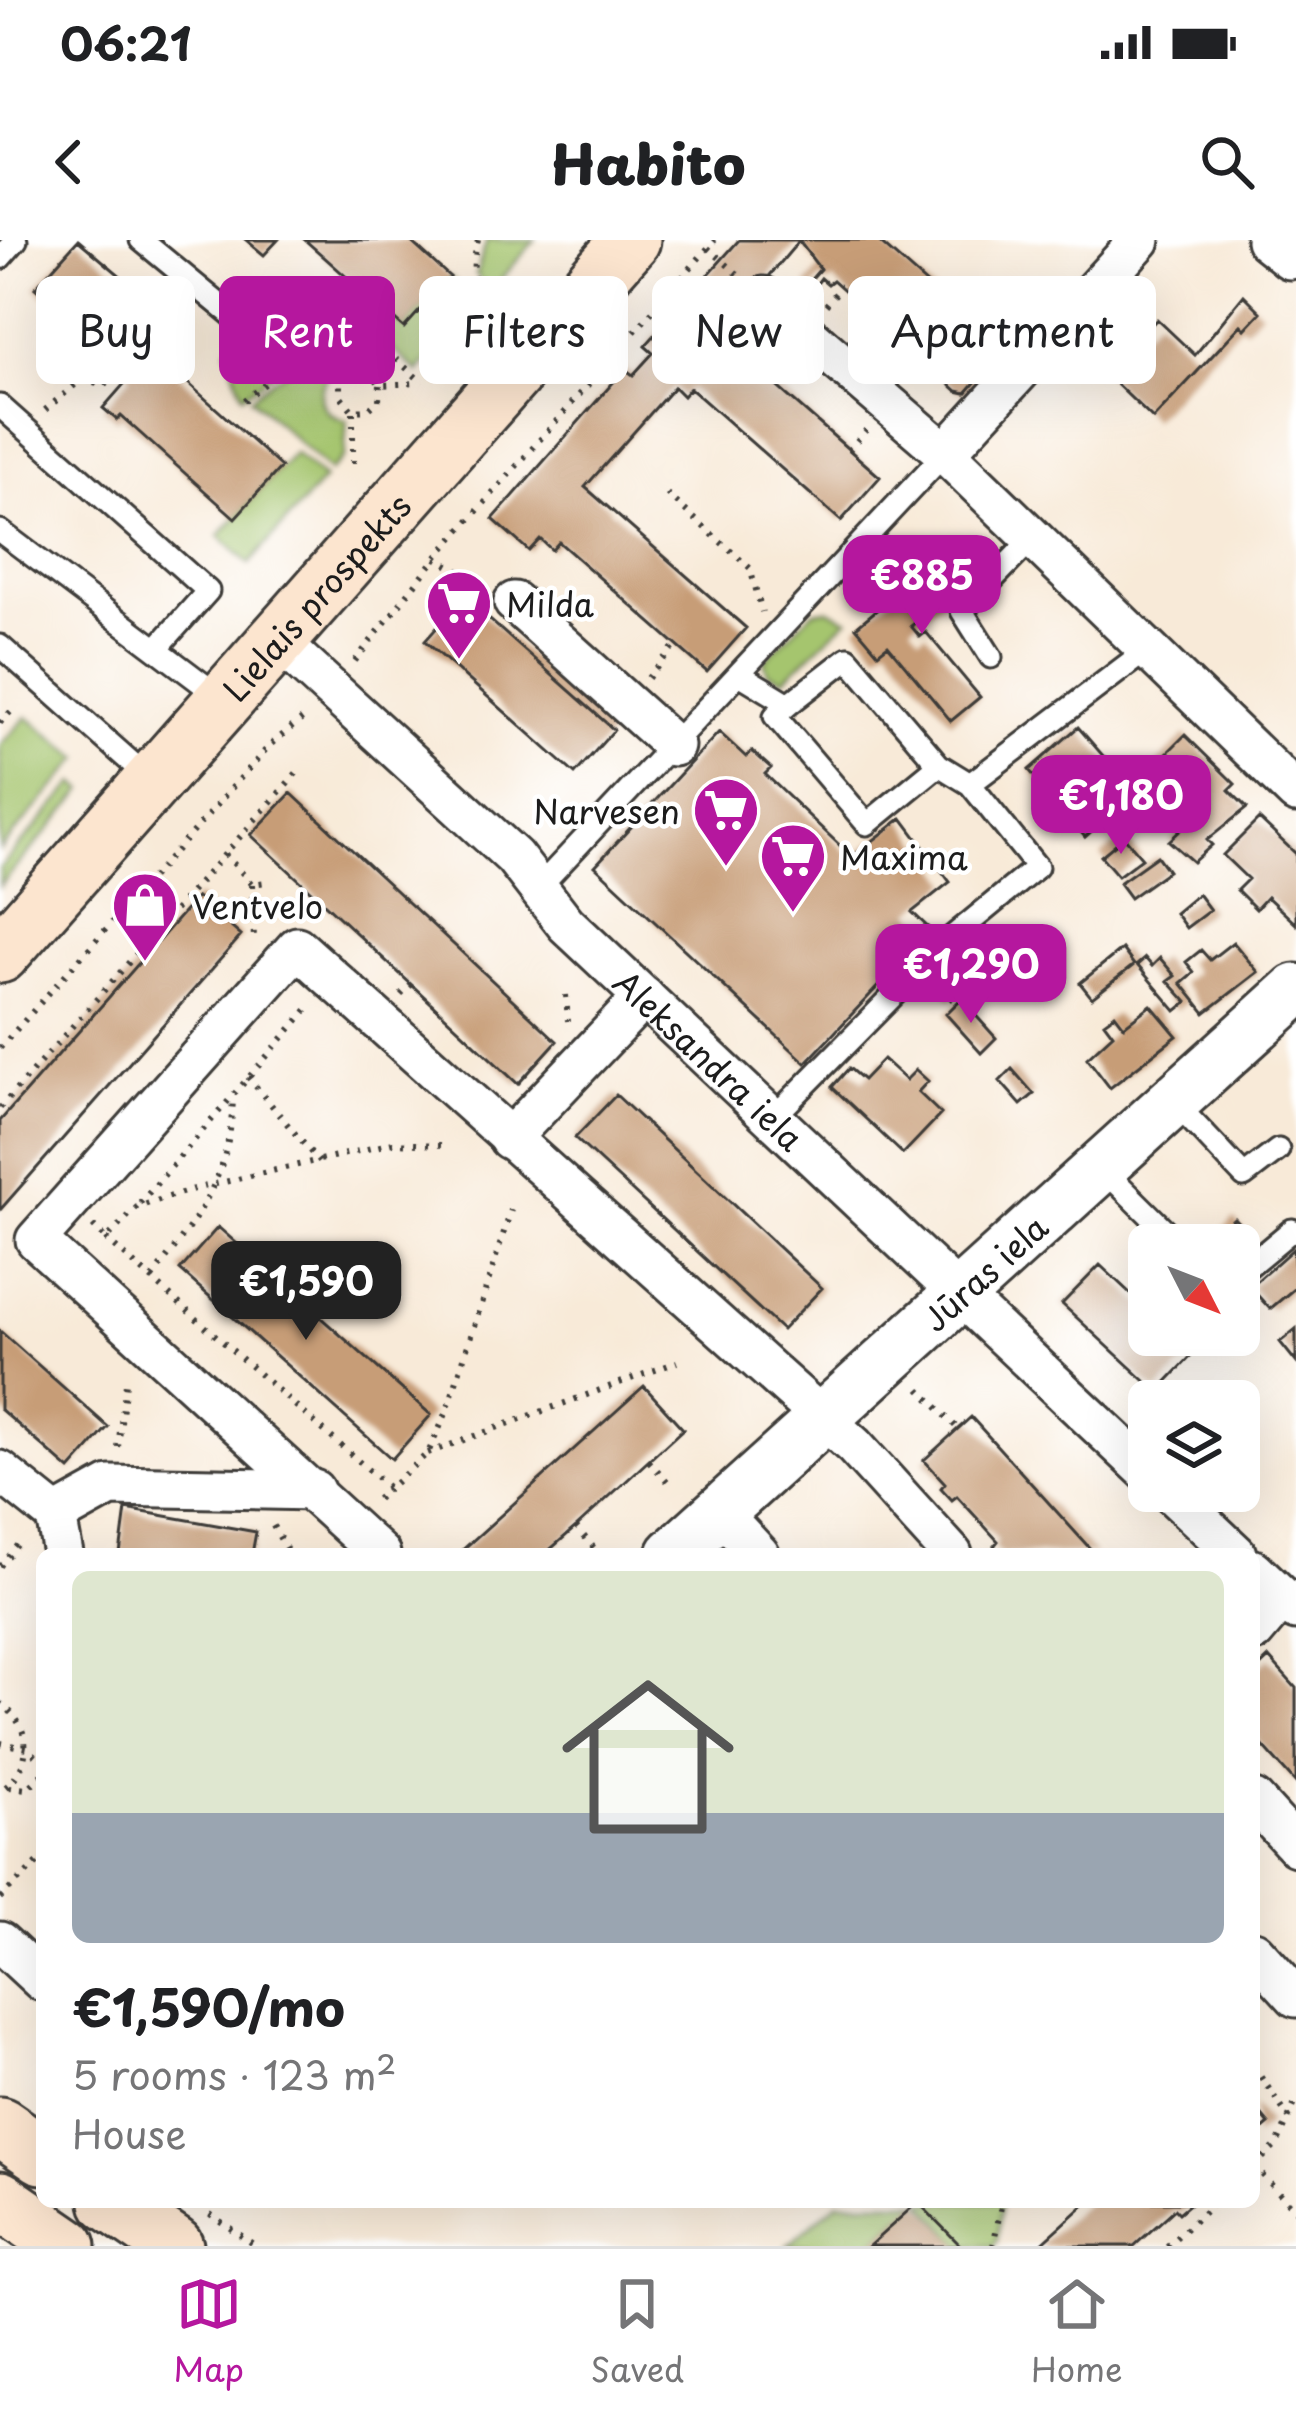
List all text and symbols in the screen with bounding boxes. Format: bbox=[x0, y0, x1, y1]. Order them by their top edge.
text: 06:21 bbox=[60, 8, 191, 76]
text: Habito bbox=[551, 122, 745, 203]
icon: back bbox=[36, 129, 102, 195]
icon: search bbox=[1194, 129, 1260, 195]
chip: Buy bbox=[36, 276, 195, 384]
chip: Rent bbox=[219, 276, 395, 384]
chip: Filters bbox=[419, 276, 628, 384]
chip: New bbox=[652, 276, 824, 384]
chip: Apartment bbox=[848, 276, 1156, 384]
street label: Lielais prospekts bbox=[210, 481, 422, 712]
pin: €885 bbox=[851, 535, 993, 637]
text: €885 bbox=[870, 544, 974, 603]
supermarket icon: Milda bbox=[424, 568, 494, 662]
place label: Milda bbox=[506, 578, 595, 628]
pin: €1,180 bbox=[1023, 755, 1219, 857]
text: €1,180 bbox=[1058, 764, 1184, 823]
supermarket icon: Narvesen bbox=[691, 775, 761, 869]
place label: Narvesen bbox=[533, 785, 680, 835]
supermarket icon: Maxima bbox=[758, 821, 828, 915]
place label: Maxima bbox=[840, 831, 968, 881]
shop icon: Ventvelo bbox=[110, 870, 180, 964]
place label: Ventvelo bbox=[192, 880, 323, 930]
pin: €1,290 bbox=[873, 924, 1069, 1026]
text: €1,290 bbox=[902, 933, 1040, 992]
street label: Aleksandra iela bbox=[603, 957, 816, 1161]
street label: Jūras iela bbox=[911, 1202, 1058, 1342]
north arrow bbox=[1128, 1224, 1260, 1356]
map controls bbox=[1128, 1224, 1260, 1512]
pin: €1,590 bbox=[208, 1241, 404, 1343]
text: €1,590 bbox=[238, 1250, 374, 1309]
button: layers bbox=[1128, 1380, 1260, 1512]
icon: home bbox=[540, 1649, 756, 1865]
text: €1,590/mo bbox=[72, 1967, 345, 2044]
text: 5 rooms · 123 m² bbox=[72, 2044, 397, 2103]
text: House bbox=[72, 2103, 186, 2162]
tab: Map bbox=[173, 2271, 244, 2393]
tab: Saved bbox=[591, 2271, 684, 2393]
tab: Home bbox=[1031, 2271, 1123, 2393]

